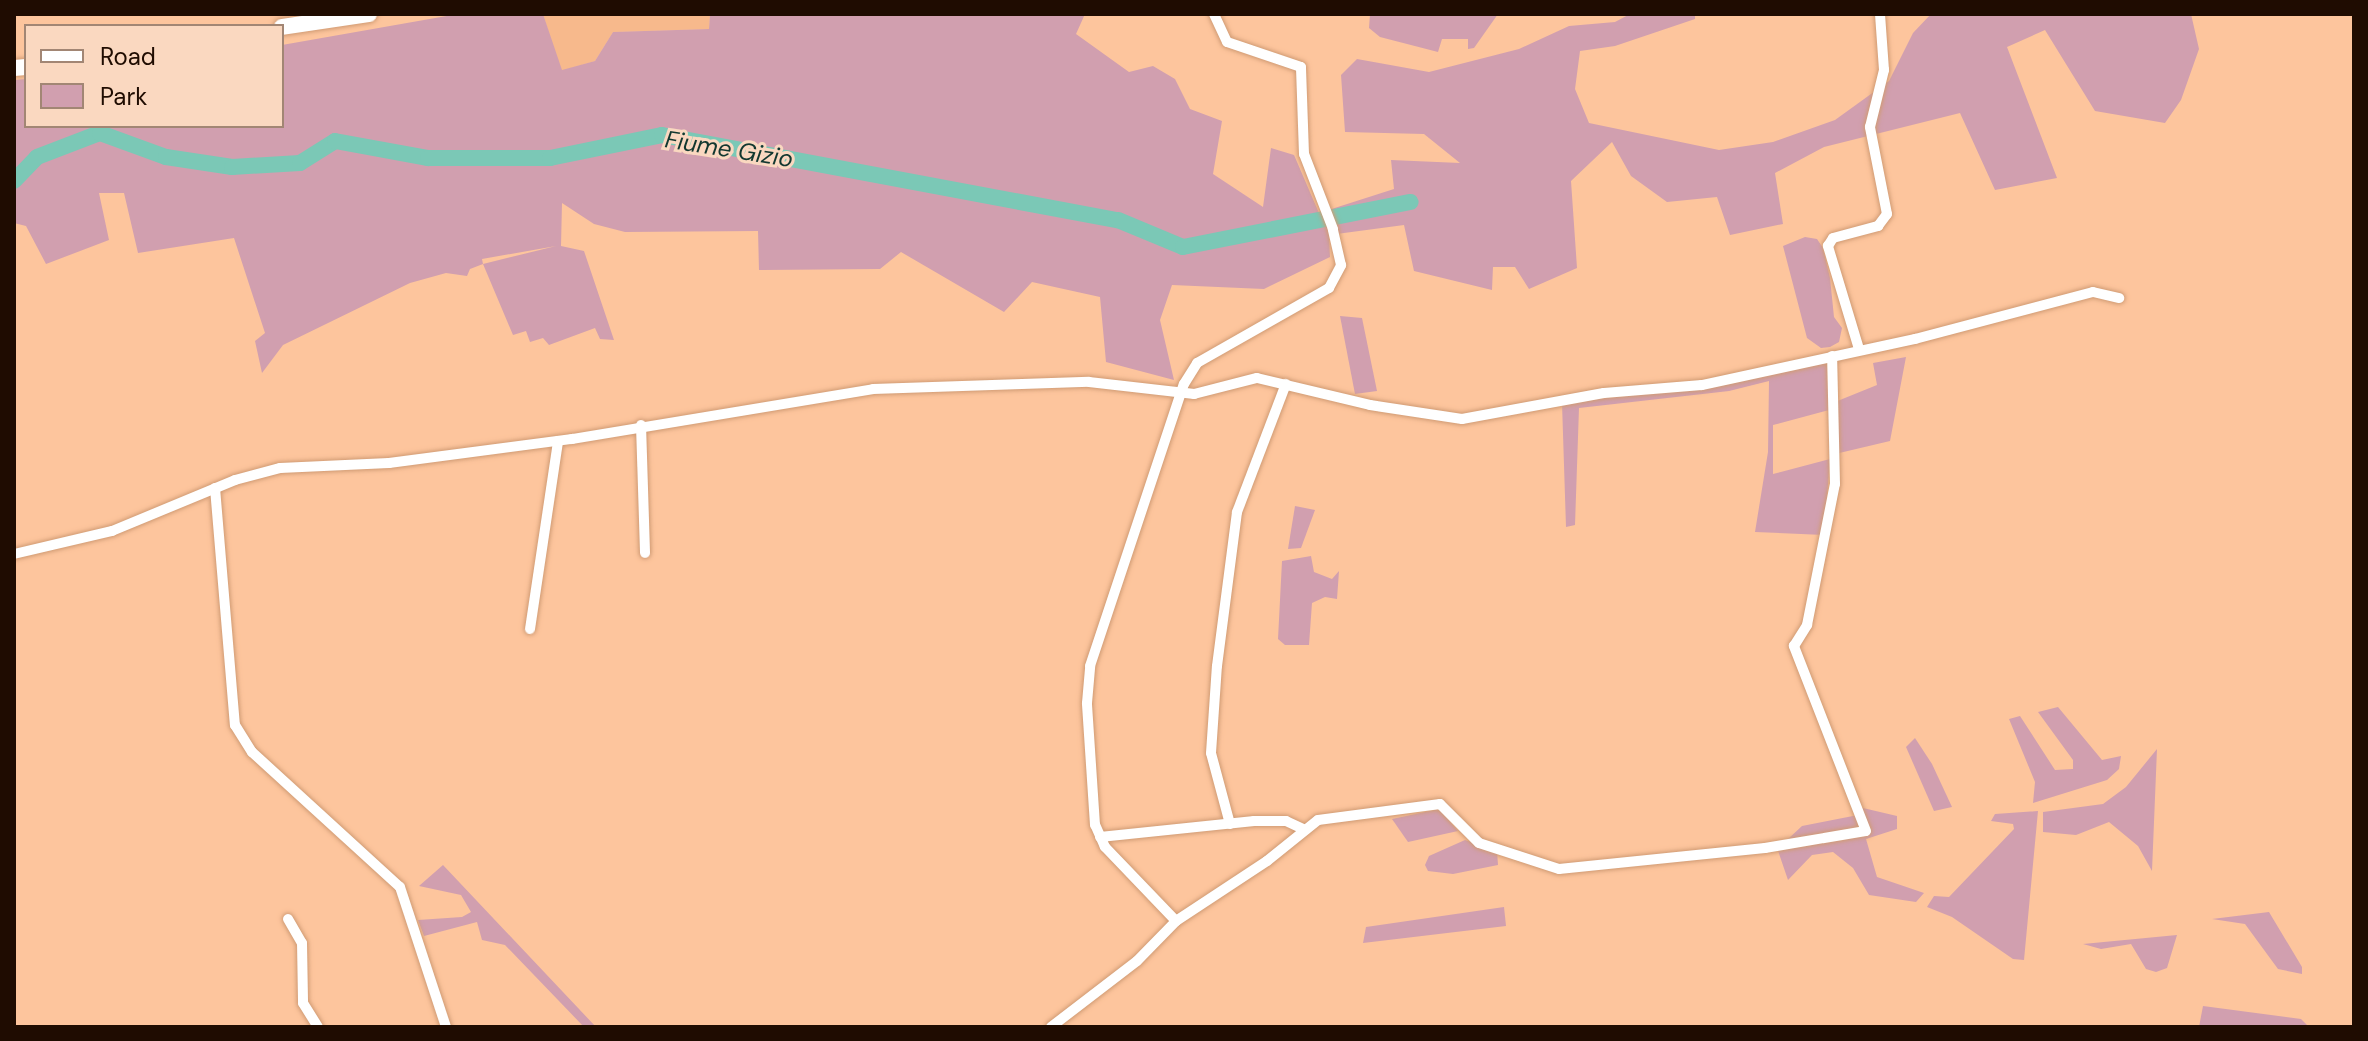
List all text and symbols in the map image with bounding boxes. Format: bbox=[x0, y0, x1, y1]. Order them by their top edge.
legend bbox=[24, 24, 284, 128]
text: Road bbox=[100, 41, 156, 72]
text: Park bbox=[100, 81, 147, 112]
water label: Fiume Gizio bbox=[663, 125, 795, 173]

